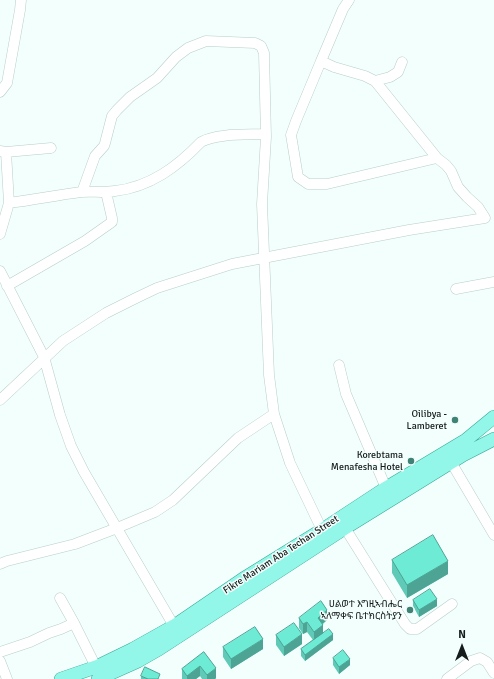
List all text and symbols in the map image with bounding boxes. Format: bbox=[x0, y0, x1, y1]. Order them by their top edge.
place label: Oilibya - Lamberet bbox=[407, 408, 447, 432]
marker: Oilibya - Lamberet bbox=[450, 415, 460, 425]
place label: Korebtama Menafesha Hotel bbox=[331, 449, 403, 472]
marker: Korebtama Menafesha Hotel bbox=[406, 456, 416, 466]
street label: Fikre Mariam Aba Techan Street bbox=[221, 513, 341, 597]
place label: ሀልወተ እግዚኣብሔር ኣለማቀፍ ቤተክርስትያን bbox=[320, 598, 402, 622]
marker: ሀልወተ እግዚኣብሔር ኣለማቀፍ ቤተክርስትያን bbox=[405, 605, 415, 615]
north arrow bbox=[442, 627, 482, 667]
text: N bbox=[458, 628, 466, 641]

